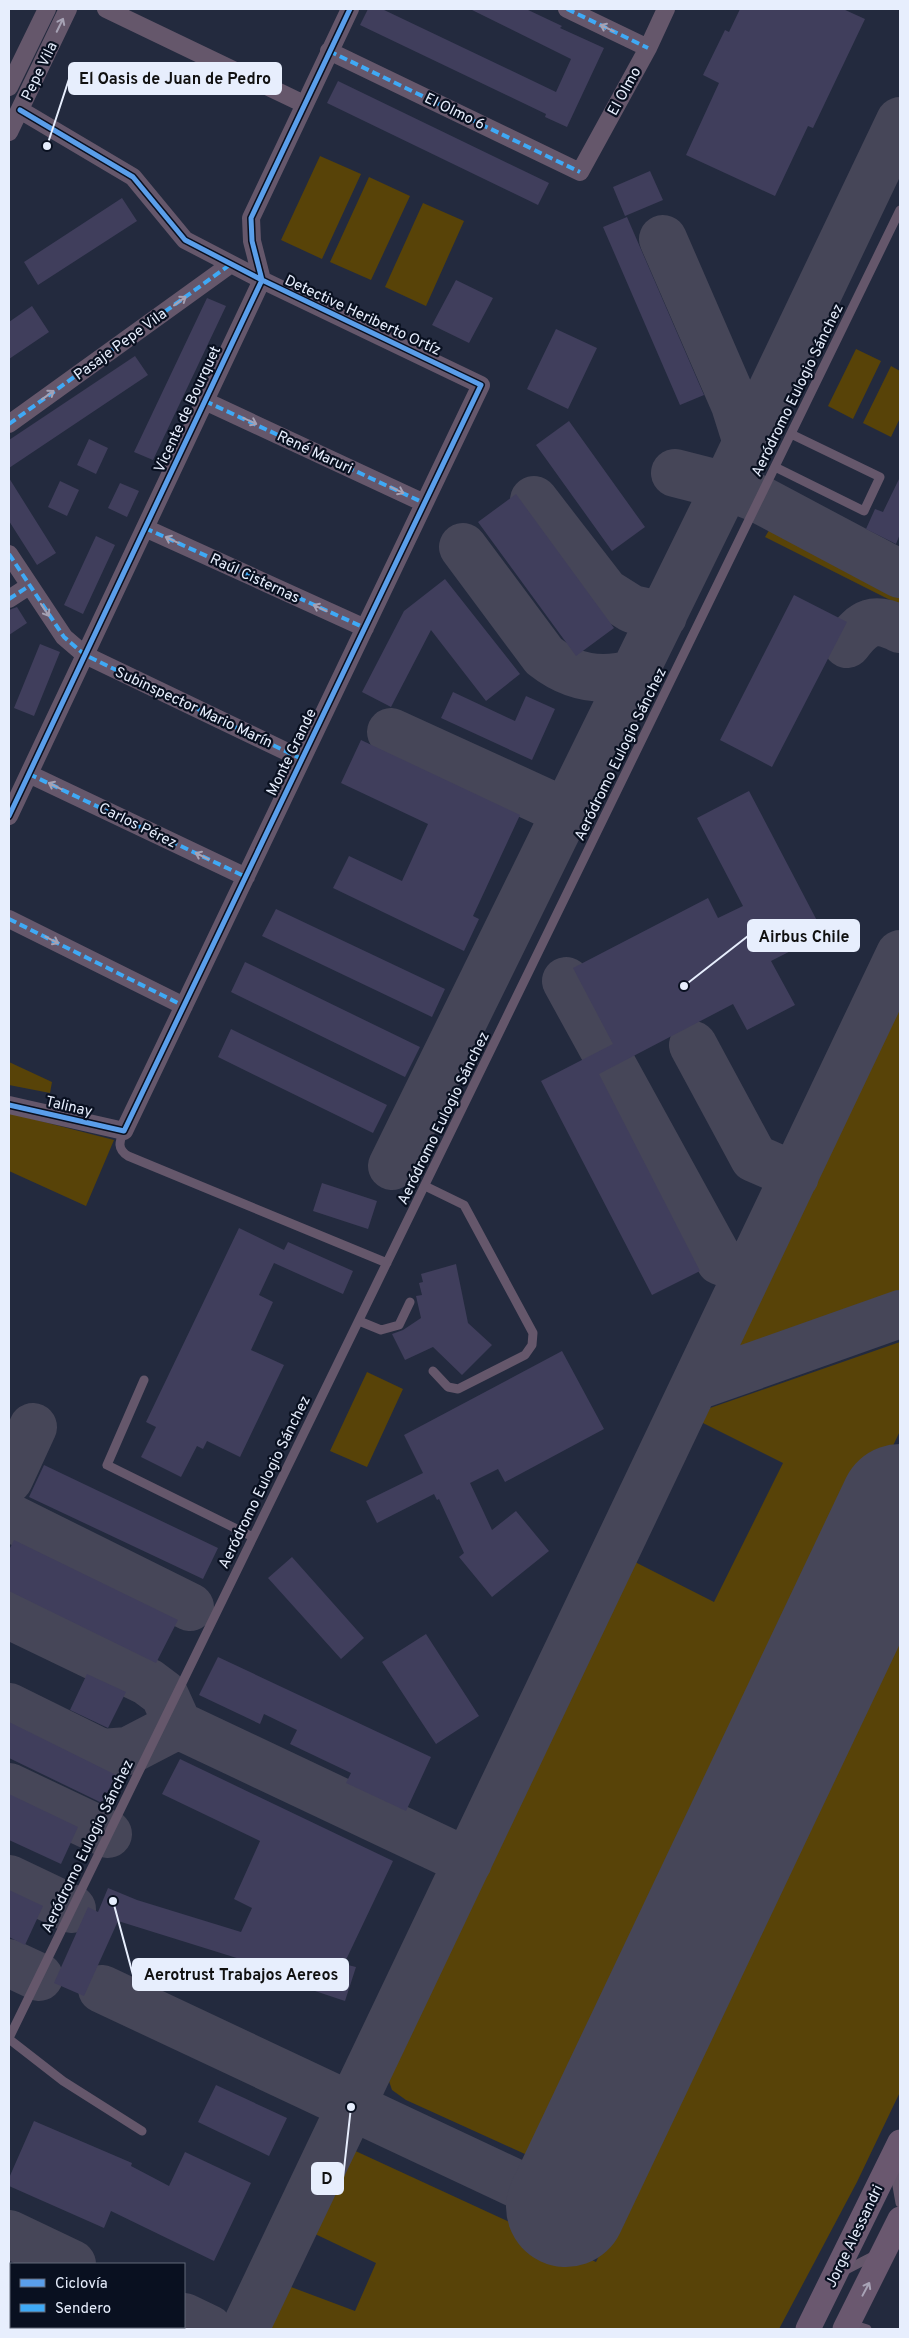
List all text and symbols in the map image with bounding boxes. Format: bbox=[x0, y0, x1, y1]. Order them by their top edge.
one-way arrow bbox=[56, 18, 66, 33]
one-way arrow bbox=[600, 23, 615, 33]
street label: Pepe Vila bbox=[18, 39, 63, 104]
callout: El Oasis de Juan de Pedro bbox=[69, 63, 281, 94]
street label: El Olmo bbox=[604, 64, 646, 119]
text: El Oasis de Juan de Pedro bbox=[79, 70, 271, 90]
street label: El Olmo 6 bbox=[421, 90, 488, 135]
street label: Detective Heriberto Ortíz bbox=[281, 272, 444, 361]
one-way arrow bbox=[173, 295, 186, 306]
street label: Aeródromo Eulogio Sánchez bbox=[748, 301, 849, 480]
street label: Pasaje Pepe Vila bbox=[71, 305, 171, 385]
street label: Vicente de Bourquet bbox=[151, 343, 226, 476]
one-way arrow bbox=[41, 390, 54, 401]
one-way arrow bbox=[242, 417, 257, 427]
street label: René Maruri bbox=[273, 428, 355, 479]
one-way arrow bbox=[389, 486, 404, 495]
one-way arrow bbox=[165, 535, 180, 545]
street label: Raúl Cisternas bbox=[206, 550, 302, 608]
one-way arrow bbox=[40, 602, 50, 616]
one-way arrow bbox=[313, 602, 328, 612]
street label: Subinspector Mario Marín bbox=[112, 663, 275, 753]
street label: Aeródromo Eulogio Sánchez bbox=[571, 665, 672, 844]
street label: Monte Grande bbox=[263, 706, 322, 799]
one-way arrow bbox=[48, 781, 63, 790]
street label: Carlos Pérez bbox=[95, 799, 180, 853]
one-way arrow bbox=[195, 851, 210, 860]
callout: Airbus Chile bbox=[748, 920, 859, 951]
text: Airbus Chile bbox=[759, 928, 850, 948]
one-way arrow bbox=[45, 936, 60, 946]
street label: Aeródromo Eulogio Sánchez bbox=[394, 1029, 495, 1208]
street label: Talinay bbox=[43, 1093, 94, 1122]
street label: Aeródromo Eulogio Sánchez bbox=[215, 1393, 316, 1572]
street label: Aeródromo Eulogio Sánchez bbox=[38, 1757, 139, 1936]
callout: Aerotrust Trabajos Aereos bbox=[133, 1959, 348, 1990]
text: Aerotrust Trabajos Aereos bbox=[144, 1966, 338, 1986]
callout: D bbox=[312, 2163, 343, 2194]
text: D bbox=[321, 2170, 333, 2190]
street label: Jorge Alessandri bbox=[822, 2182, 888, 2291]
legend bbox=[10, 2263, 185, 2328]
text: Ciclovía bbox=[55, 2275, 108, 2294]
one-way arrow bbox=[862, 2282, 871, 2297]
text: Sendero bbox=[55, 2300, 111, 2319]

